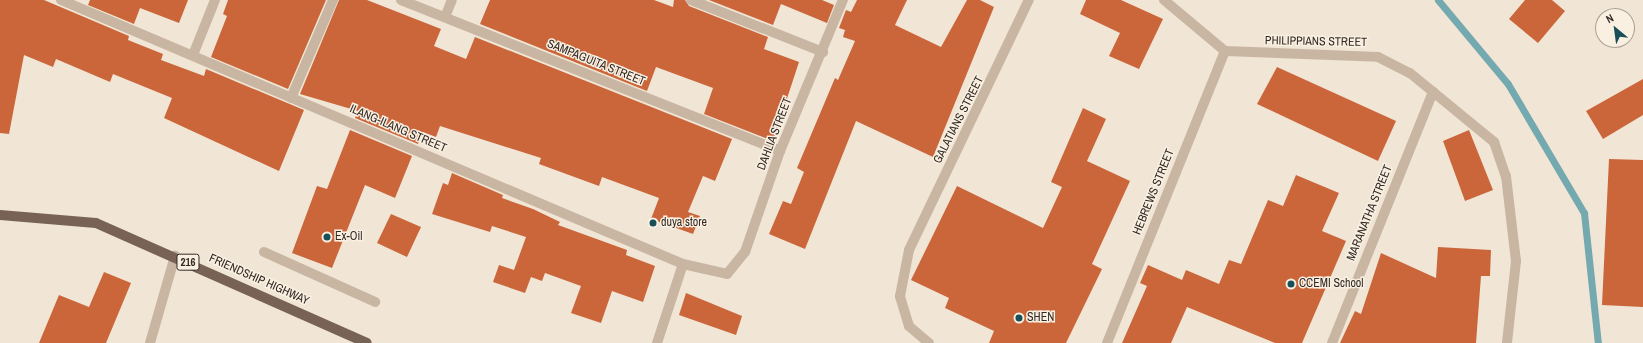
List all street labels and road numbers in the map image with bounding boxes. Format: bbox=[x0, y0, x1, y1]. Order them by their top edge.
street label: PHILIPPIANS STREET bbox=[1265, 34, 1367, 50]
street label: SAMPAGUITA STREET bbox=[545, 37, 647, 89]
street label: GALATIANS STREET bbox=[931, 74, 987, 166]
street label: DAHLIA STREET bbox=[754, 95, 796, 173]
street label: ILANG-ILANG STREET bbox=[347, 102, 449, 156]
street label: HEBREWS STREET bbox=[1130, 147, 1178, 237]
street label: MARANATHA STREET bbox=[1344, 163, 1396, 263]
street label: FRIENDSHIP HIGHWAY bbox=[207, 251, 311, 309]
road number: 216 bbox=[176, 253, 200, 271]

